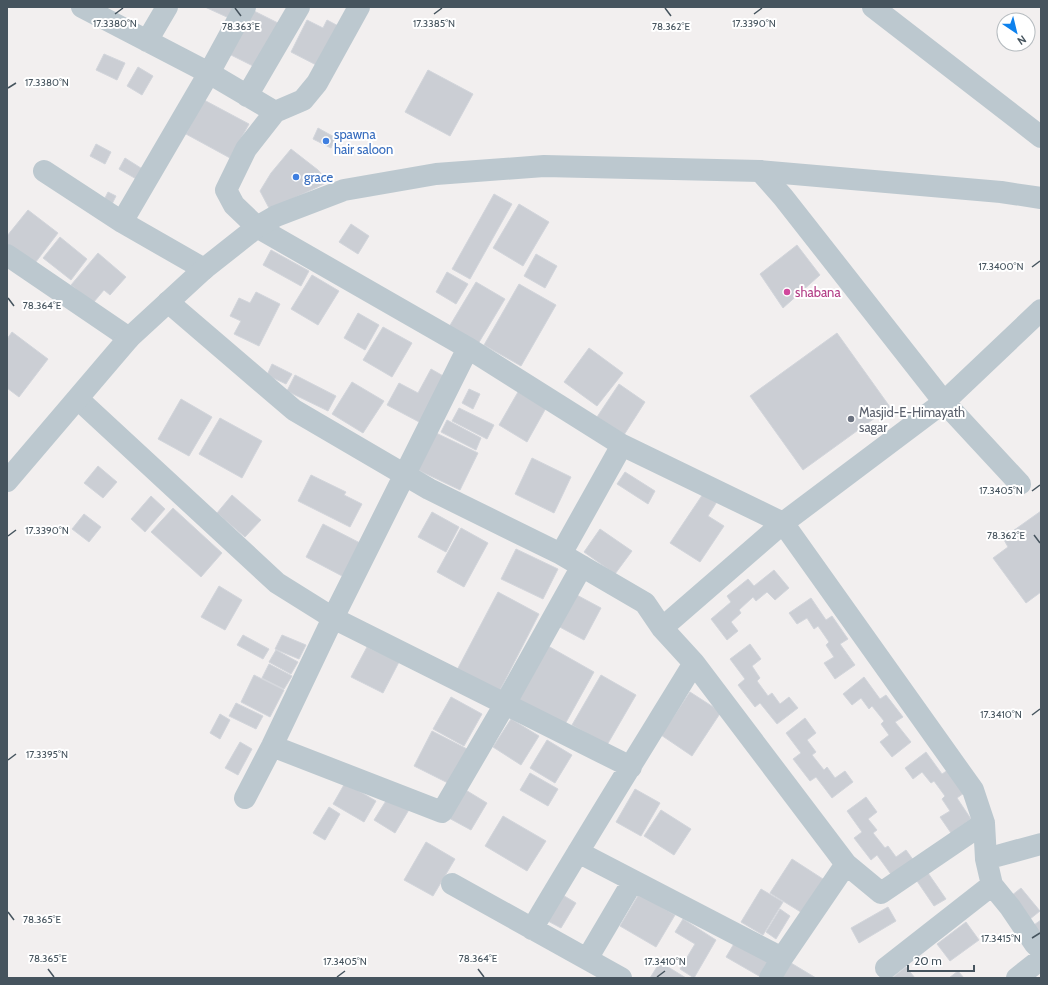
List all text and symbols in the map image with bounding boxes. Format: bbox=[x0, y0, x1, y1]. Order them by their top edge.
north arrow bbox=[996, 12, 1036, 52]
text: 17.3380°N bbox=[93, 17, 137, 30]
text: 17.3385°N bbox=[413, 17, 455, 30]
text: 17.3390°N bbox=[732, 17, 776, 30]
text: 78.363°E bbox=[222, 20, 261, 33]
text: 78.362°E bbox=[652, 20, 690, 33]
text: N bbox=[1015, 32, 1029, 48]
text: 17.3380°N bbox=[25, 76, 69, 89]
place label: spawna hair saloon bbox=[334, 126, 393, 157]
marker: spawna hair saloon bbox=[321, 136, 331, 146]
place label: grace bbox=[304, 169, 334, 185]
marker: grace bbox=[291, 172, 301, 182]
text: 17.3400°N bbox=[978, 260, 1024, 273]
place label: shabana bbox=[795, 284, 841, 300]
marker: shabana bbox=[782, 287, 792, 297]
text: 78.364°E bbox=[23, 299, 62, 312]
place label: Masjid-E-Himayath sagar bbox=[859, 404, 965, 435]
marker: Masjid-E-Himayath sagar bbox=[846, 414, 856, 424]
text: 17.3405°N bbox=[979, 484, 1023, 497]
text: 17.3390°N bbox=[25, 524, 69, 537]
text: 78.362°E bbox=[987, 529, 1025, 542]
text: 17.3410°N bbox=[980, 708, 1022, 721]
text: 17.3395°N bbox=[26, 748, 68, 761]
text: 78.365°E bbox=[23, 913, 62, 926]
text: 17.3415°N bbox=[981, 932, 1021, 945]
scale bar bbox=[908, 947, 974, 973]
text: 78.365°E bbox=[29, 952, 68, 965]
text: 78.364°E bbox=[459, 952, 498, 965]
text: 20 m bbox=[914, 953, 942, 968]
text: 17.3405°N bbox=[323, 955, 367, 968]
text: 17.3410°N bbox=[644, 955, 686, 968]

